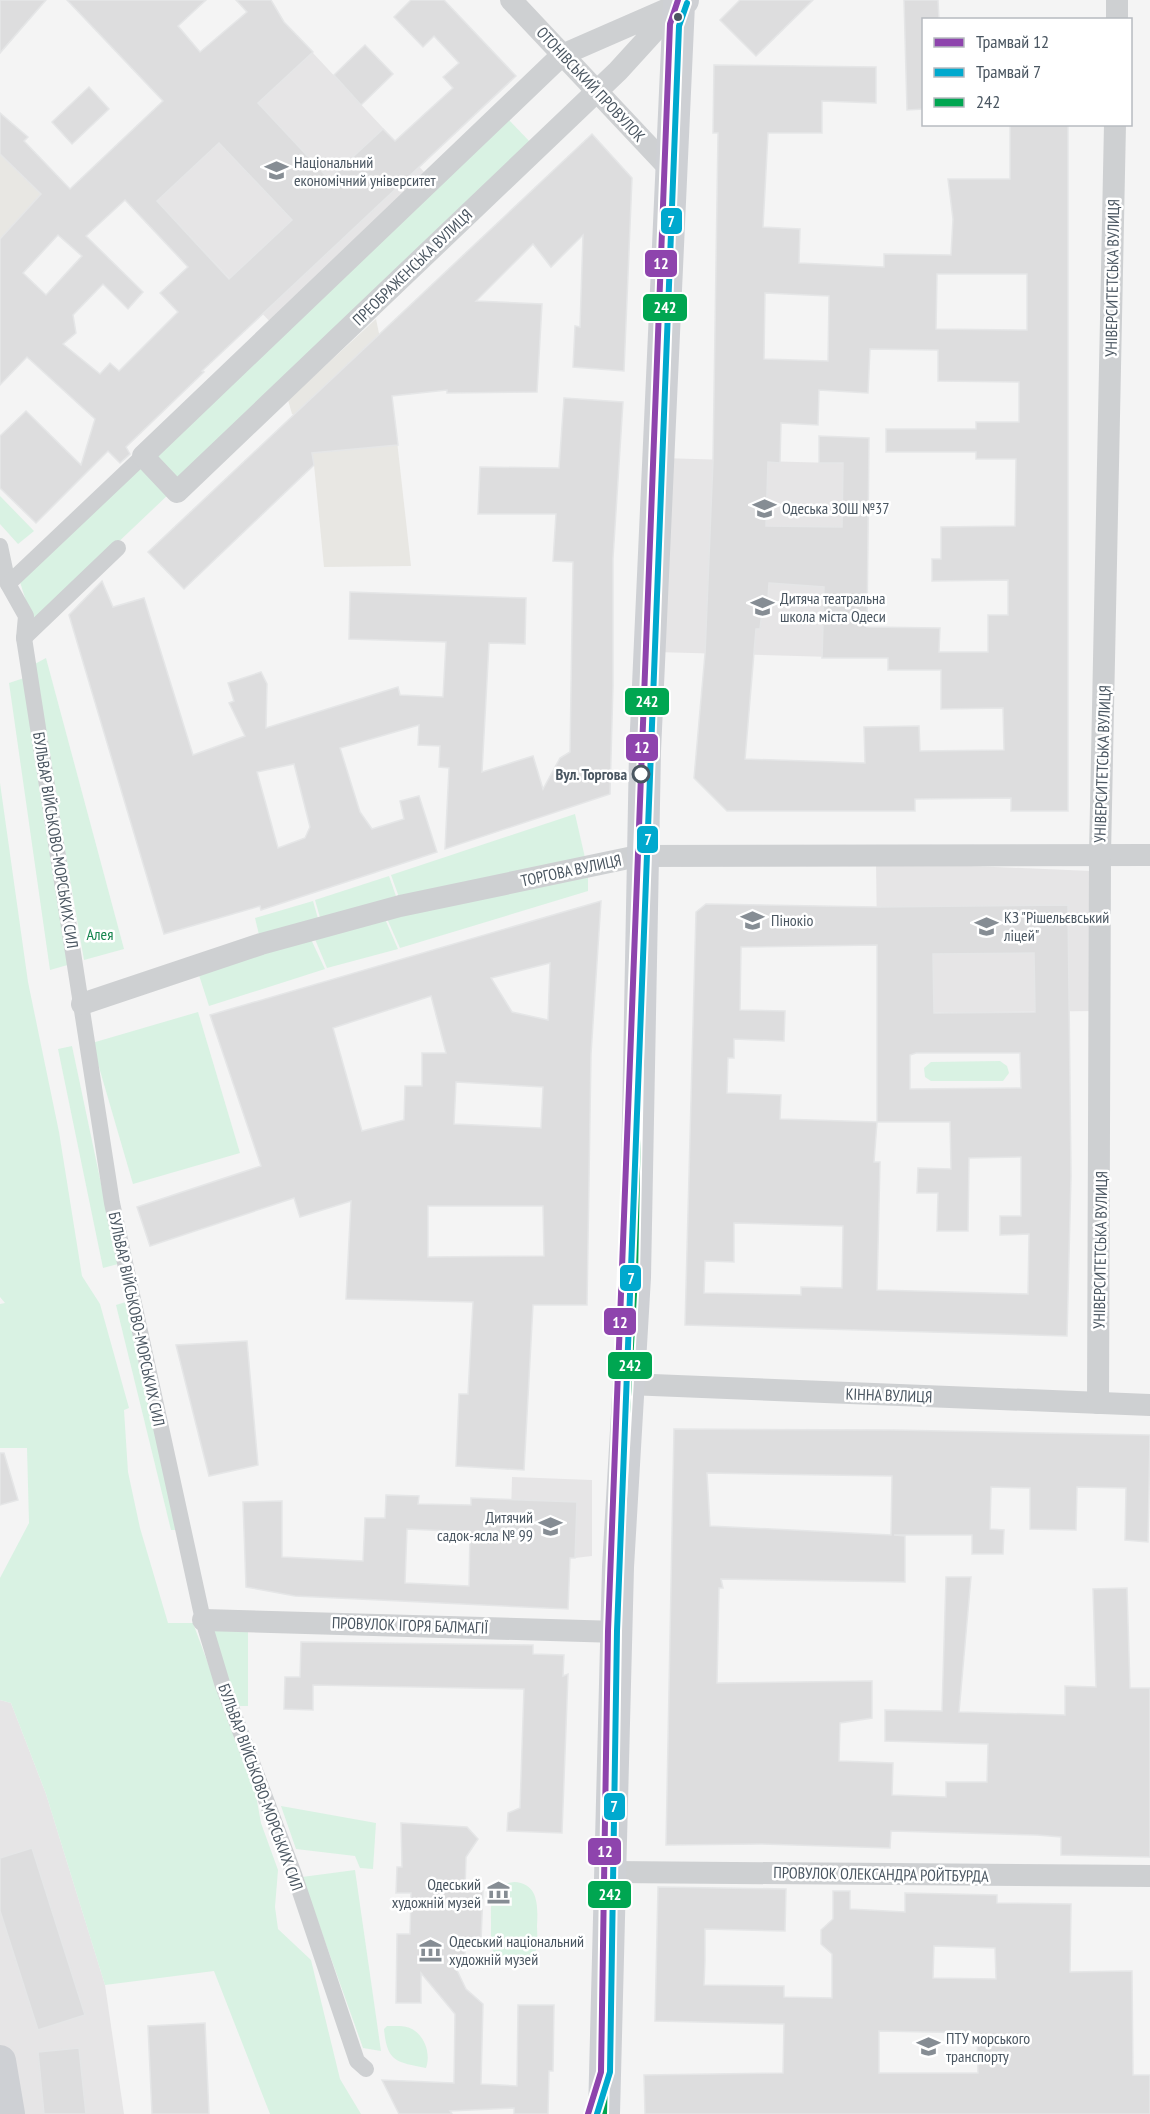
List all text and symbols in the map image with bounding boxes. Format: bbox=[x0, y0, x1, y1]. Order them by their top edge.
unlabelled marker bbox=[672, 11, 684, 23]
legend bbox=[922, 18, 1132, 126]
street label: ОТОНІВСЬКИЙ ПРОВУЛОК bbox=[533, 22, 650, 146]
text: Трамвай 12 bbox=[976, 30, 1049, 53]
text: Трамвай 7 bbox=[976, 60, 1041, 83]
text: 242 bbox=[976, 90, 1000, 113]
place label: Національний економічний університет bbox=[294, 152, 437, 190]
school or university icon: Національний економічний університет bbox=[263, 158, 289, 184]
street label: УНІВЕРСИТЕТСЬКА ВУЛИЦЯ bbox=[1101, 199, 1123, 357]
street label: ПРЕОБРАЖЕНСЬКА ВУЛИЦЯ bbox=[348, 205, 476, 329]
line badge: 7 bbox=[660, 207, 683, 235]
text: 7 bbox=[667, 211, 675, 231]
line badge: 12 bbox=[644, 249, 678, 278]
text: 12 bbox=[653, 253, 669, 273]
line badge: 242 bbox=[642, 293, 688, 322]
text: 242 bbox=[654, 297, 676, 317]
school or university icon: Одеська ЗОШ №37 bbox=[751, 495, 777, 521]
place label: Одеська ЗОШ №37 bbox=[782, 498, 890, 518]
place label: Дитяча театральна школа міста Одеси bbox=[780, 588, 886, 626]
school or university icon: Дитяча театральна школа міста Одеси bbox=[749, 594, 775, 620]
street label: УНІВЕРСИТЕТСЬКА ВУЛИЦЯ bbox=[1089, 685, 1115, 843]
line badge: 242 bbox=[624, 687, 670, 716]
text: 242 bbox=[636, 691, 658, 711]
street label: БУЛЬВАР ВІЙСЬКОВО-МОРСЬКИХ СИЛ bbox=[29, 730, 83, 950]
line badge: 12 bbox=[625, 733, 659, 762]
text: 12 bbox=[634, 737, 650, 757]
place label: Вул. Торгова bbox=[556, 764, 627, 784]
marker: Вул. Торгова bbox=[632, 765, 650, 783]
line badge: 7 bbox=[636, 825, 659, 854]
text: 7 bbox=[644, 829, 652, 849]
street label: ТОРГОВА ВУЛИЦЯ bbox=[519, 850, 623, 890]
school or university icon: Пінокіо bbox=[740, 907, 766, 933]
place label: КЗ "Рішельєвський ліцей" bbox=[1003, 907, 1109, 945]
place label: Пінокіо bbox=[771, 910, 813, 930]
school or university icon: КЗ "Рішельєвський ліцей" bbox=[973, 913, 999, 939]
park label: Алея bbox=[87, 924, 113, 944]
street label: УНІВЕРСИТЕТСЬКА ВУЛИЦЯ bbox=[1089, 1171, 1111, 1329]
street label: БУЛЬВАР ВІЙСЬКОВО-МОРСЬКИХ СИЛ bbox=[104, 1210, 170, 1428]
line badge: 7 bbox=[619, 1264, 642, 1292]
text: 7 bbox=[627, 1268, 635, 1288]
line badge: 12 bbox=[603, 1307, 637, 1336]
text: 12 bbox=[612, 1312, 628, 1332]
line badge: 242 bbox=[607, 1351, 653, 1380]
text: 242 bbox=[619, 1355, 641, 1375]
street label: КІННА ВУЛИЦЯ bbox=[845, 1383, 933, 1407]
place label: Дитячий садок-ясла № 99 bbox=[437, 1507, 533, 1545]
school or university icon: Дитячий садок-ясла № 99 bbox=[538, 1513, 564, 1539]
street label: ПРОВУЛОК ІГОРЯ БАЛМАГІЇ bbox=[332, 1612, 489, 1638]
street label: БУЛЬВАР ВІЙСЬКОВО-МОРСЬКИХ СИЛ bbox=[214, 1681, 308, 1893]
line badge: 7 bbox=[603, 1792, 626, 1821]
text: 7 bbox=[610, 1796, 618, 1816]
line badge: 12 bbox=[587, 1837, 622, 1866]
text: 12 bbox=[597, 1841, 613, 1861]
street label: ПРОВУЛОК ОЛЕКСАНДРА РОЙТБУРДА bbox=[773, 1862, 989, 1886]
place label: Одеський художній музей bbox=[392, 1874, 481, 1912]
museum icon: Одеський художній музей bbox=[486, 1880, 512, 1906]
line badge: 242 bbox=[587, 1880, 632, 1909]
text: 242 bbox=[599, 1884, 621, 1904]
place label: Одеський національний художній музей bbox=[449, 1931, 584, 1969]
museum icon: Одеський національний художній музей bbox=[418, 1937, 444, 1963]
place label: ПТУ морського транспорту bbox=[946, 2028, 1030, 2066]
school or university icon: ПТУ морського транспорту bbox=[915, 2034, 941, 2060]

